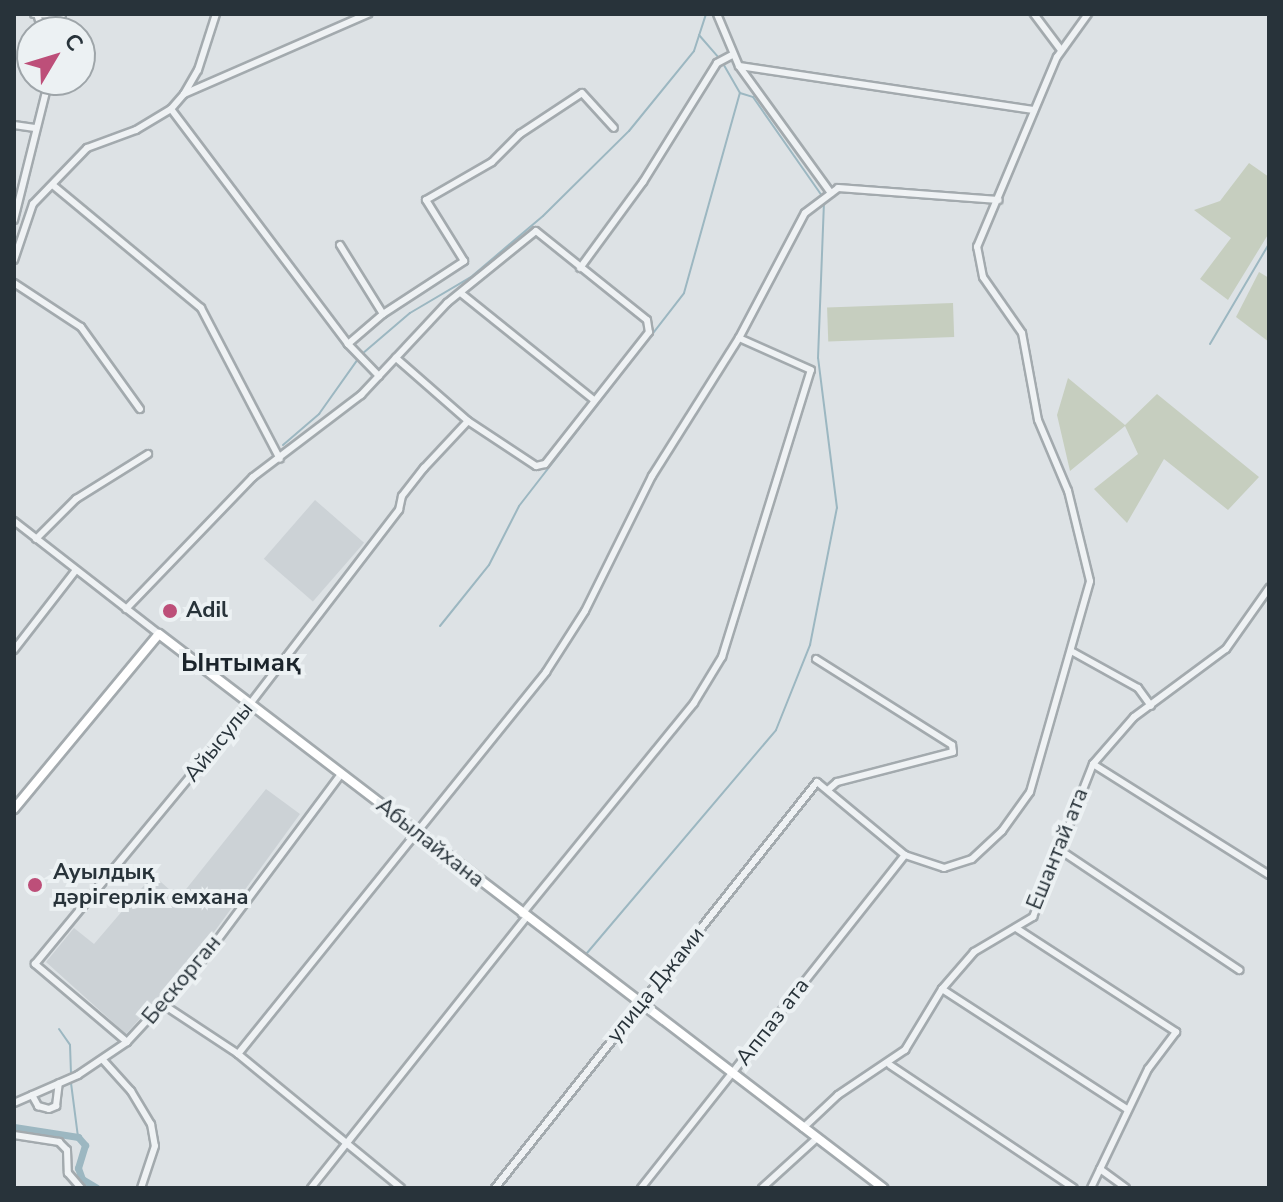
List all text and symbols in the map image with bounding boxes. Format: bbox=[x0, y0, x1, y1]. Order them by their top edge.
north arrow bbox=[16, 16, 96, 96]
text: С bbox=[57, 27, 90, 58]
place label: Adil bbox=[186, 598, 228, 624]
marker: Adil bbox=[161, 602, 179, 620]
district label: Ынтымақ bbox=[181, 647, 301, 679]
street label: Айысулы bbox=[179, 697, 259, 787]
street label: Ешантай ата bbox=[1022, 784, 1094, 914]
street label: Абылайхана bbox=[371, 793, 489, 893]
place label: Ауылдық дәрігерлік емхана bbox=[53, 859, 249, 910]
marker: Ауылдық дәрігерлік емхана bbox=[24, 874, 46, 896]
street label: улица Джами bbox=[601, 922, 711, 1048]
street label: Бескорган bbox=[137, 930, 227, 1030]
street label: Аппаз ата bbox=[731, 973, 815, 1071]

